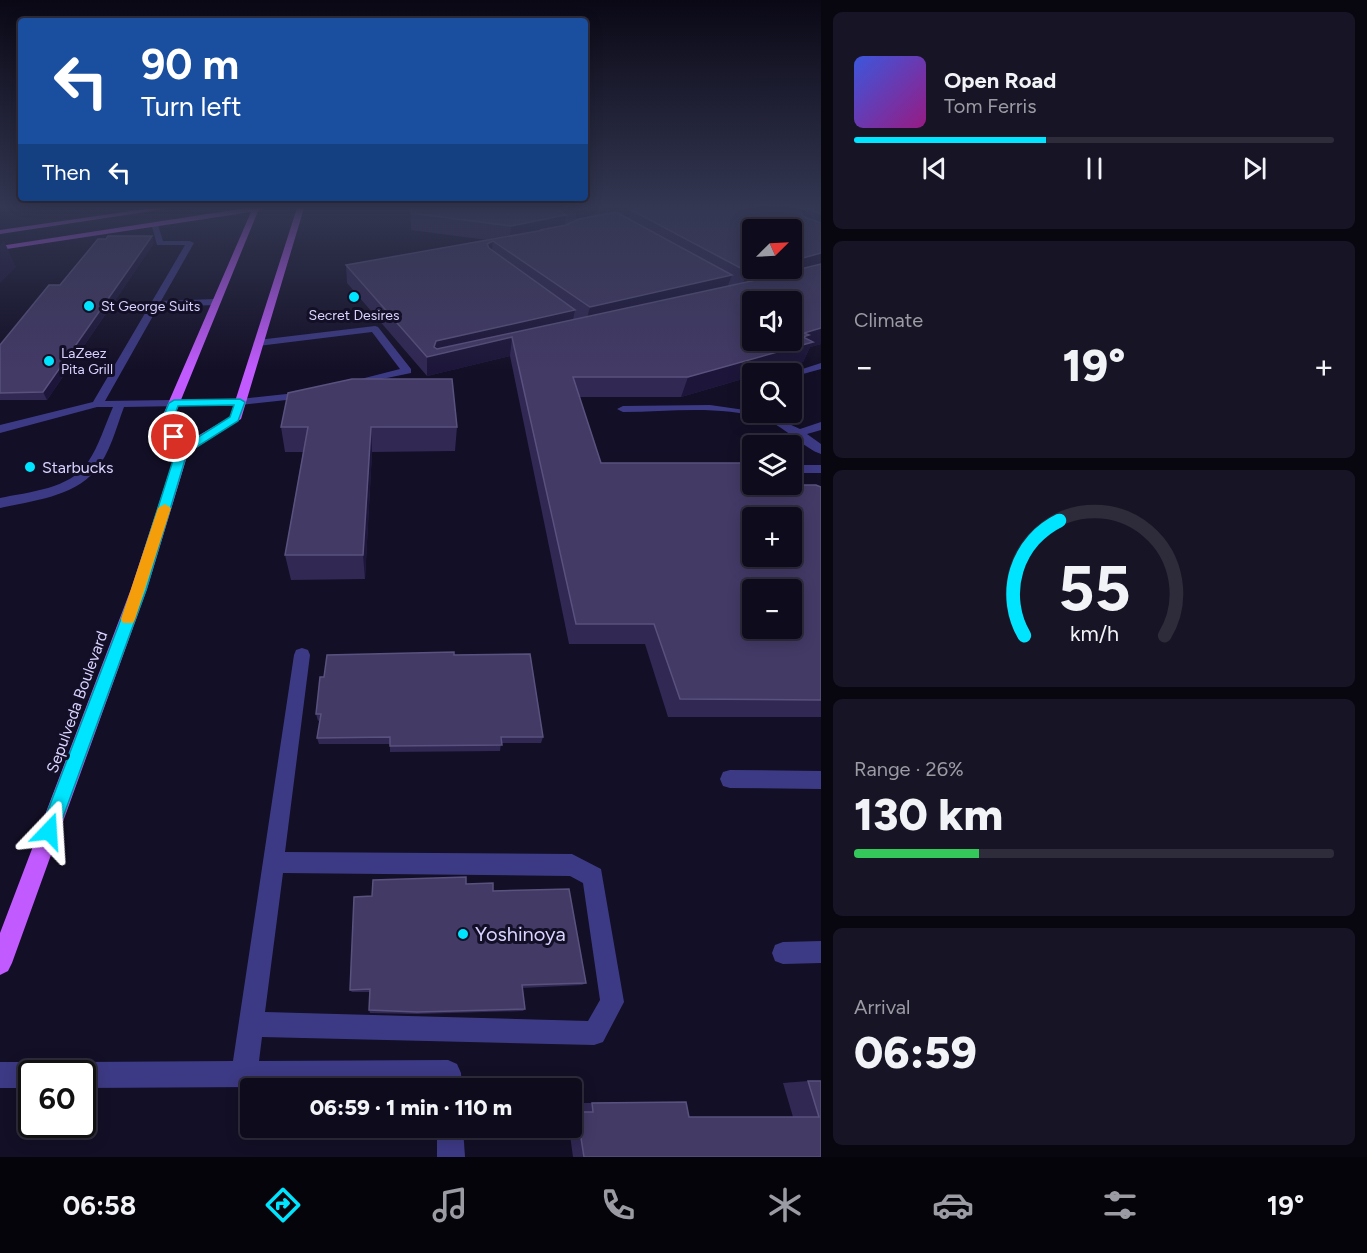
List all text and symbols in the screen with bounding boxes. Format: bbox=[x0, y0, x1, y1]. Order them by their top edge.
text: 90 m bbox=[141, 39, 239, 90]
icon: left bbox=[42, 42, 120, 120]
text: Open Road bbox=[944, 67, 1056, 94]
text: Turn left bbox=[141, 90, 241, 123]
text: Tom Ferris bbox=[944, 94, 1037, 118]
icon: previous bbox=[918, 152, 951, 185]
icon: pause bbox=[1078, 152, 1111, 185]
icon: next bbox=[1238, 152, 1271, 185]
icon: left bbox=[103, 156, 136, 189]
text: Then bbox=[42, 159, 91, 186]
north arrow bbox=[742, 219, 802, 279]
map controls bbox=[742, 219, 802, 639]
marker: Secret Desires bbox=[347, 290, 361, 304]
button: sound bbox=[742, 291, 802, 351]
place label: St George Suits bbox=[101, 298, 200, 315]
marker: St George Suits bbox=[82, 299, 96, 313]
place label: Secret Desires bbox=[309, 307, 399, 324]
text: Climate bbox=[854, 308, 923, 332]
text: 19° bbox=[1063, 338, 1125, 392]
place label: LaZeez Pita Grill bbox=[61, 345, 113, 378]
text: − bbox=[854, 347, 875, 386]
text: + bbox=[1313, 347, 1334, 386]
marker: LaZeez Pita Grill bbox=[42, 354, 56, 368]
button: search bbox=[742, 363, 802, 423]
pin bbox=[148, 411, 199, 462]
icon: arrive bbox=[157, 420, 190, 453]
button: layers bbox=[742, 435, 802, 495]
place label: Starbucks bbox=[42, 458, 114, 477]
marker: Starbucks bbox=[23, 460, 37, 474]
button: + bbox=[742, 507, 802, 567]
text: 55 bbox=[1058, 551, 1130, 626]
button: − bbox=[742, 579, 802, 639]
text: km/h bbox=[1070, 621, 1118, 646]
street label: Sepulveda Boulevard bbox=[42, 628, 112, 776]
text: Range · 26% bbox=[854, 757, 964, 781]
text: 130 km bbox=[854, 787, 1003, 841]
position arrow bbox=[17, 799, 81, 863]
place label: Yoshinoya bbox=[475, 922, 566, 946]
marker: Yoshinoya bbox=[456, 927, 470, 941]
text: Arrival bbox=[854, 995, 910, 1019]
text: 06:59 bbox=[854, 1025, 977, 1079]
speed limit sign: 60 bbox=[18, 1060, 96, 1138]
text: 06:59 · 1 min · 110 m bbox=[310, 1094, 512, 1121]
icon: directions bbox=[262, 1184, 304, 1226]
icon: music bbox=[429, 1184, 471, 1226]
icon: phone bbox=[597, 1184, 639, 1226]
icon: climate bbox=[764, 1184, 806, 1226]
icon: car bbox=[932, 1184, 974, 1226]
icon: filters bbox=[1099, 1184, 1141, 1226]
text: 06:58 bbox=[63, 1189, 136, 1222]
text: 19° bbox=[1267, 1189, 1304, 1222]

